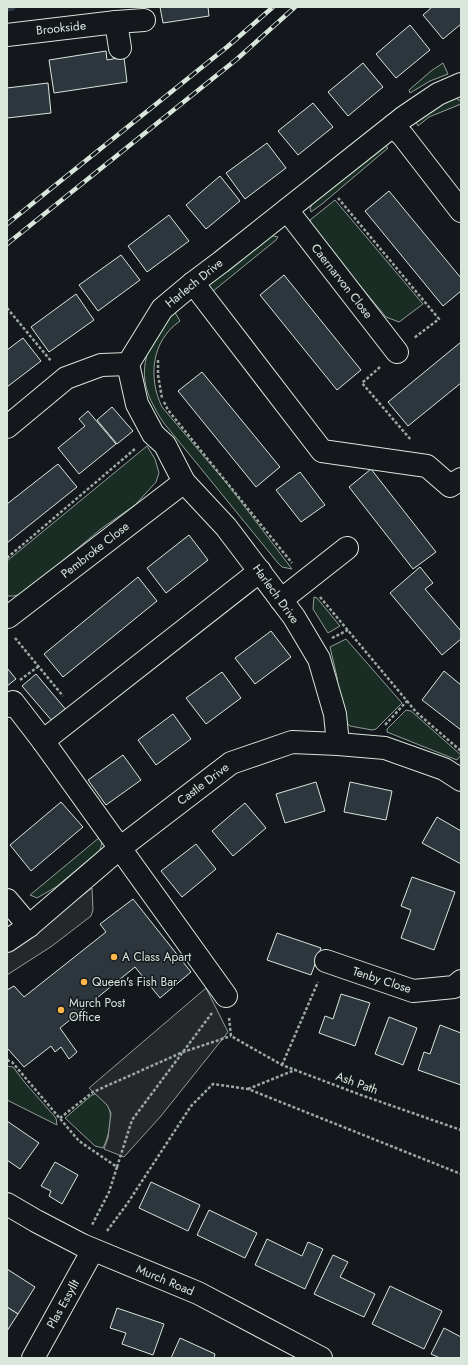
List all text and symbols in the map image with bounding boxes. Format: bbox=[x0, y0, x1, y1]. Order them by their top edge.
street label: Brookside bbox=[35, 16, 87, 40]
street label: Caernarvon Close bbox=[307, 240, 377, 322]
street label: Harlech Drive bbox=[161, 254, 227, 312]
street label: Pembroke Close bbox=[57, 518, 133, 582]
street label: Harlech Drive bbox=[248, 561, 304, 627]
street label: Castle Drive bbox=[173, 758, 233, 810]
place label: A Class Apart bbox=[122, 948, 191, 966]
marker: A Class Apart bbox=[109, 952, 119, 962]
street label: Tenby Close bbox=[350, 962, 414, 998]
place label: Queen's Fish Bar bbox=[92, 973, 178, 991]
marker: Queen's Fish Bar bbox=[79, 977, 89, 987]
place label: Murch Post Office bbox=[69, 994, 125, 1026]
marker: Murch Post Office bbox=[56, 1005, 66, 1015]
street label: Ash Path bbox=[333, 1067, 381, 1099]
street label: Murch Road bbox=[133, 1260, 197, 1300]
street label: Plas Essyllt bbox=[42, 1276, 84, 1332]

